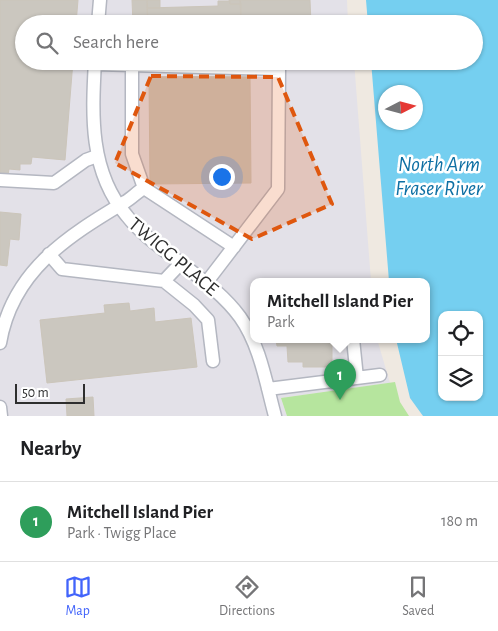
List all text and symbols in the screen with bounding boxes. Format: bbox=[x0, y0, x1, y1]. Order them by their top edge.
search box bbox=[15, 15, 483, 70]
icon: search bbox=[33, 29, 61, 57]
text: Search here bbox=[73, 33, 159, 52]
north arrow bbox=[378, 85, 423, 130]
water label: North Arm Fraser River bbox=[395, 154, 484, 199]
your location bbox=[209, 164, 235, 190]
street label: TWIGG PLACE bbox=[125, 214, 222, 300]
popup bbox=[250, 278, 430, 343]
text: Mitchell Island Pier bbox=[267, 292, 413, 311]
map controls bbox=[438, 311, 483, 401]
button: locate bbox=[438, 311, 483, 356]
text: Park bbox=[267, 314, 295, 330]
button: layers bbox=[438, 356, 483, 401]
pin: 1 bbox=[324, 359, 356, 400]
scale bar bbox=[15, 381, 85, 404]
text: 50 m bbox=[22, 386, 49, 400]
text: Nearby bbox=[20, 438, 81, 459]
text: Mitchell Island Pier bbox=[67, 503, 213, 522]
text: 1 bbox=[33, 513, 39, 529]
text: 180 m bbox=[441, 513, 478, 529]
text: Park · Twigg Place bbox=[67, 525, 176, 541]
tab: Map bbox=[64, 573, 92, 620]
tab: Directions bbox=[219, 573, 275, 620]
tab: Saved bbox=[402, 573, 434, 620]

